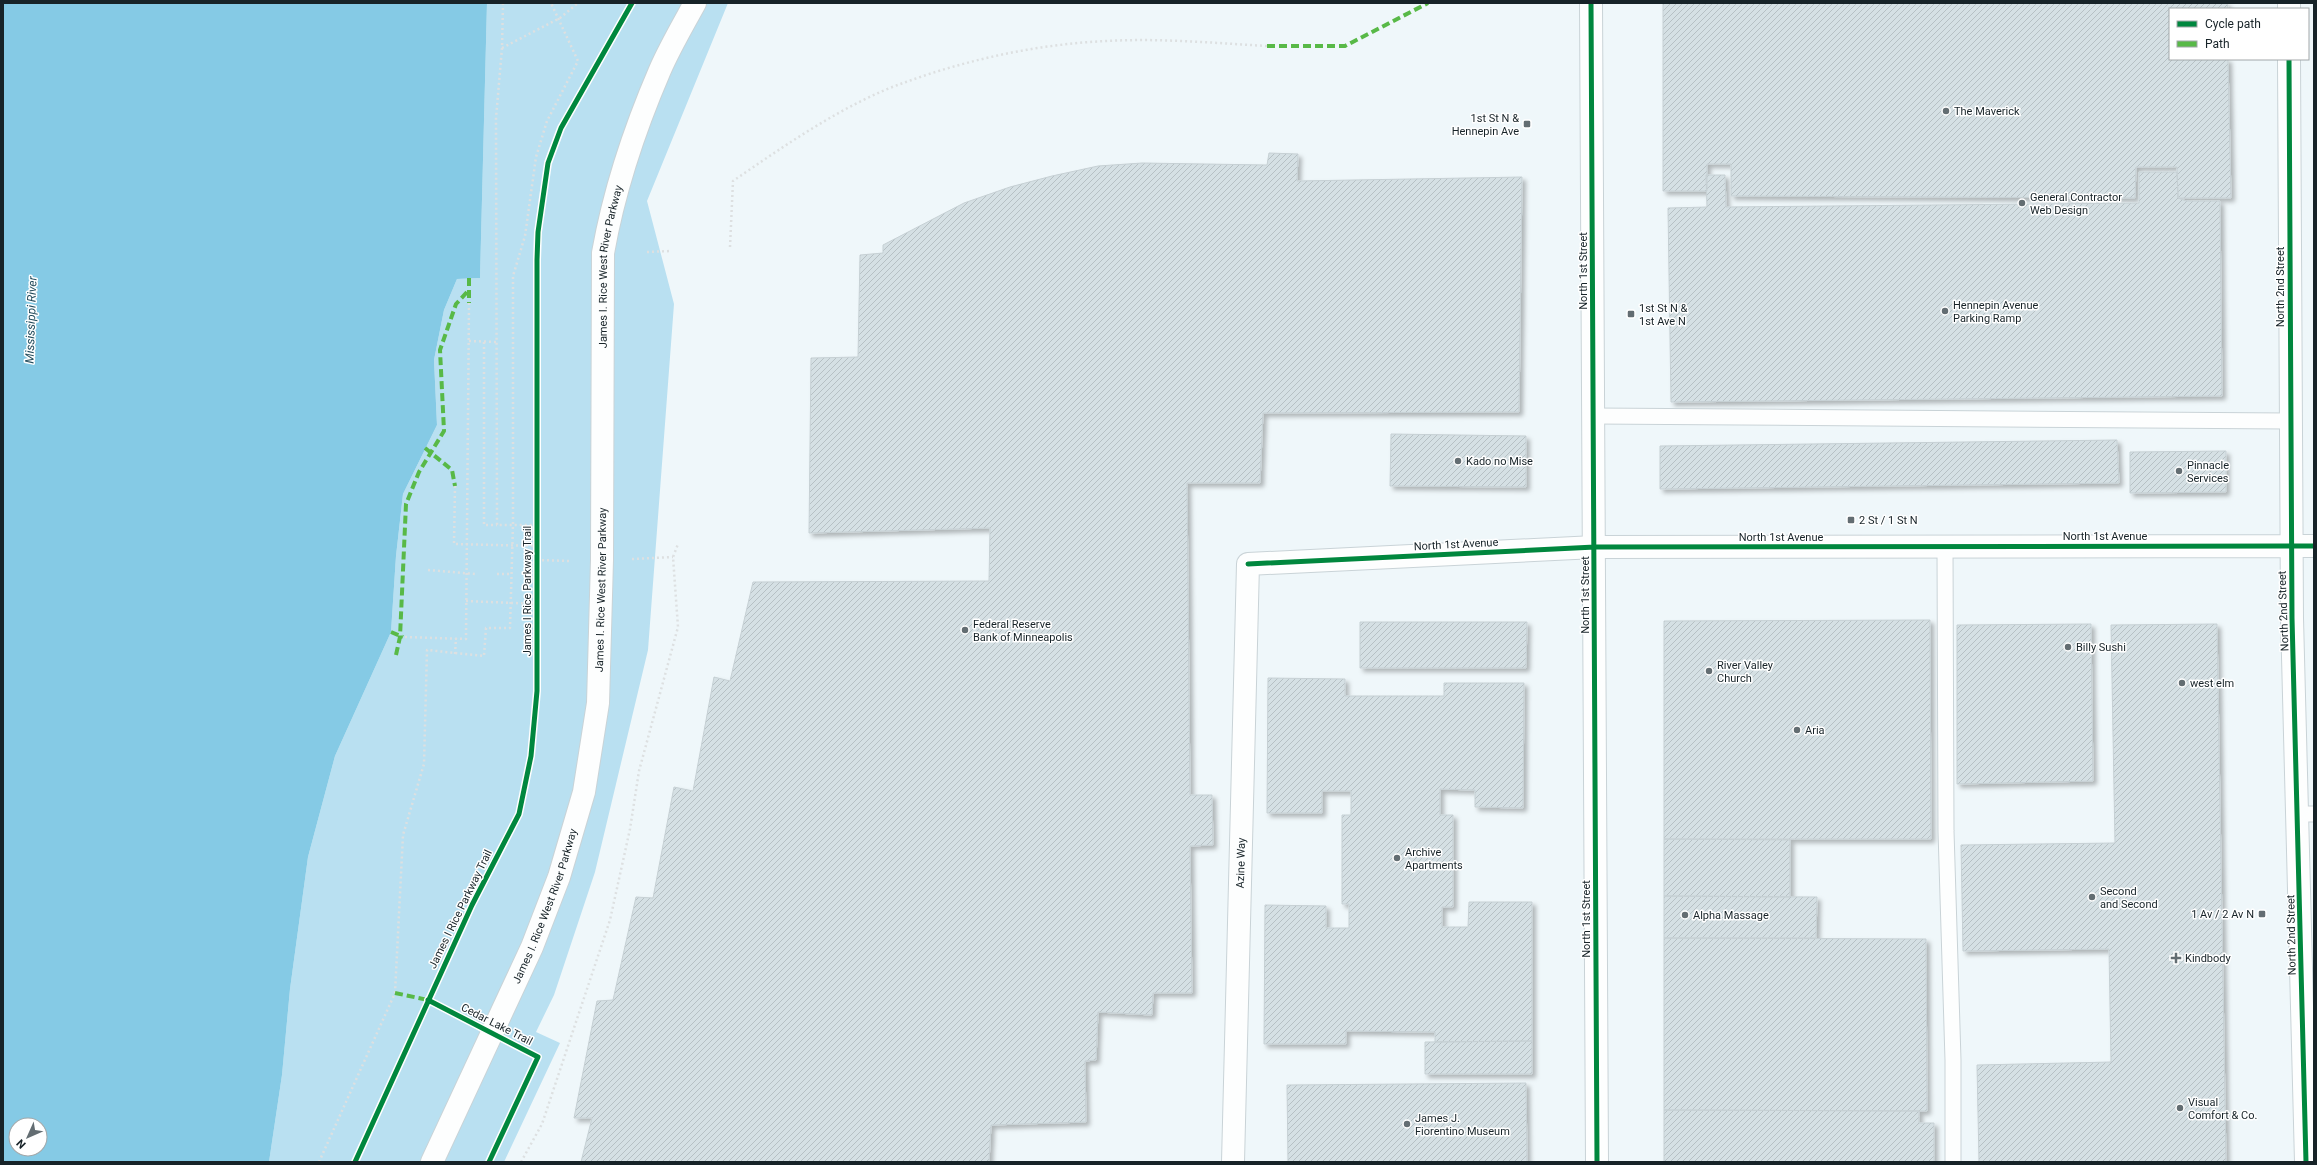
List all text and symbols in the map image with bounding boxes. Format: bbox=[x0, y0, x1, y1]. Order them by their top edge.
legend bbox=[2169, 8, 2309, 60]
text: Cycle path bbox=[2205, 17, 2261, 31]
text: Path bbox=[2205, 37, 2230, 51]
place label: The Maverick bbox=[1954, 105, 2020, 118]
marker: The Maverick bbox=[1941, 106, 1951, 116]
place label: 1st St N & Hennepin Ave bbox=[1452, 112, 1519, 138]
marker: 1st St N & Hennepin Ave bbox=[1522, 119, 1532, 129]
street label: James I. Rice West River Parkway bbox=[597, 183, 626, 348]
place label: General Contractor Web Design bbox=[2030, 191, 2122, 217]
marker: General Contractor Web Design bbox=[2017, 198, 2027, 208]
street label: North 1st Street bbox=[1577, 232, 1590, 310]
street label: North 2nd Street bbox=[2274, 246, 2287, 327]
water label: Mississippi River bbox=[22, 275, 40, 364]
place label: Hennepin Avenue Parking Ramp bbox=[1953, 299, 2038, 325]
place label: 1st St N & 1st Ave N bbox=[1639, 302, 1688, 328]
marker: Hennepin Avenue Parking Ramp bbox=[1940, 306, 1950, 316]
marker: 1st St N & 1st Ave N bbox=[1626, 309, 1636, 319]
place label: Kado no Mise bbox=[1466, 455, 1533, 468]
marker: Kado no Mise bbox=[1453, 456, 1463, 466]
place label: Pinnacle Services bbox=[2187, 459, 2229, 485]
marker: Pinnacle Services bbox=[2174, 466, 2184, 476]
street label: James I. Rice West River Parkway bbox=[593, 507, 609, 672]
place label: 2 St / 1 St N bbox=[1859, 514, 1918, 527]
marker: 2 St / 1 St N bbox=[1846, 515, 1856, 525]
street label: James I Rice Parkway Trail bbox=[521, 526, 534, 656]
street label: North 1st Avenue bbox=[2063, 530, 2147, 543]
street label: North 1st Avenue bbox=[1739, 531, 1823, 544]
street label: North 1st Avenue bbox=[1413, 536, 1499, 553]
street label: North 1st Street bbox=[1579, 556, 1592, 634]
street label: North 2nd Street bbox=[2276, 570, 2291, 652]
place label: Federal Reserve Bank of Minneapolis bbox=[973, 618, 1073, 644]
marker: Federal Reserve Bank of Minneapolis bbox=[960, 625, 970, 635]
place label: Billy Sushi bbox=[2076, 641, 2126, 654]
marker: Billy Sushi bbox=[2063, 642, 2073, 652]
place label: River Valley Church bbox=[1717, 659, 1774, 685]
marker: River Valley Church bbox=[1704, 666, 1714, 676]
place label: west elm bbox=[2190, 677, 2234, 690]
marker: west elm bbox=[2177, 678, 2187, 688]
place label: Aria bbox=[1805, 724, 1825, 737]
marker: Aria bbox=[1792, 725, 1802, 735]
street label: James I. Rice West River Parkway bbox=[510, 826, 580, 986]
street label: Azine Way bbox=[1234, 837, 1248, 889]
place label: Archive Apartments bbox=[1405, 846, 1463, 872]
street label: James I Rice Parkway Trail bbox=[426, 848, 495, 971]
marker: Archive Apartments bbox=[1392, 853, 1402, 863]
street label: North 1st Street bbox=[1580, 880, 1593, 958]
place label: Second and Second bbox=[2100, 885, 2158, 911]
marker: Second and Second bbox=[2087, 892, 2097, 902]
street label: North 2nd Street bbox=[2284, 894, 2299, 975]
place label: 1 Av / 2 Av N bbox=[2191, 908, 2254, 921]
place label: Alpha Massage bbox=[1693, 909, 1769, 922]
marker: 1 Av / 2 Av N bbox=[2257, 909, 2267, 919]
marker: Alpha Massage bbox=[1680, 910, 1690, 920]
marker: Kindbody bbox=[2170, 952, 2182, 964]
place label: Kindbody bbox=[2185, 952, 2232, 965]
street label: Cedar Lake Trail bbox=[459, 1001, 535, 1048]
place label: Visual Comfort & Co. bbox=[2188, 1096, 2258, 1122]
marker: Visual Comfort & Co. bbox=[2175, 1103, 2185, 1113]
place label: James J. Fiorentino Museum bbox=[1415, 1112, 1510, 1138]
north arrow bbox=[8, 1117, 48, 1157]
marker: James J. Fiorentino Museum bbox=[1402, 1119, 1412, 1129]
text: N bbox=[14, 1136, 29, 1151]

